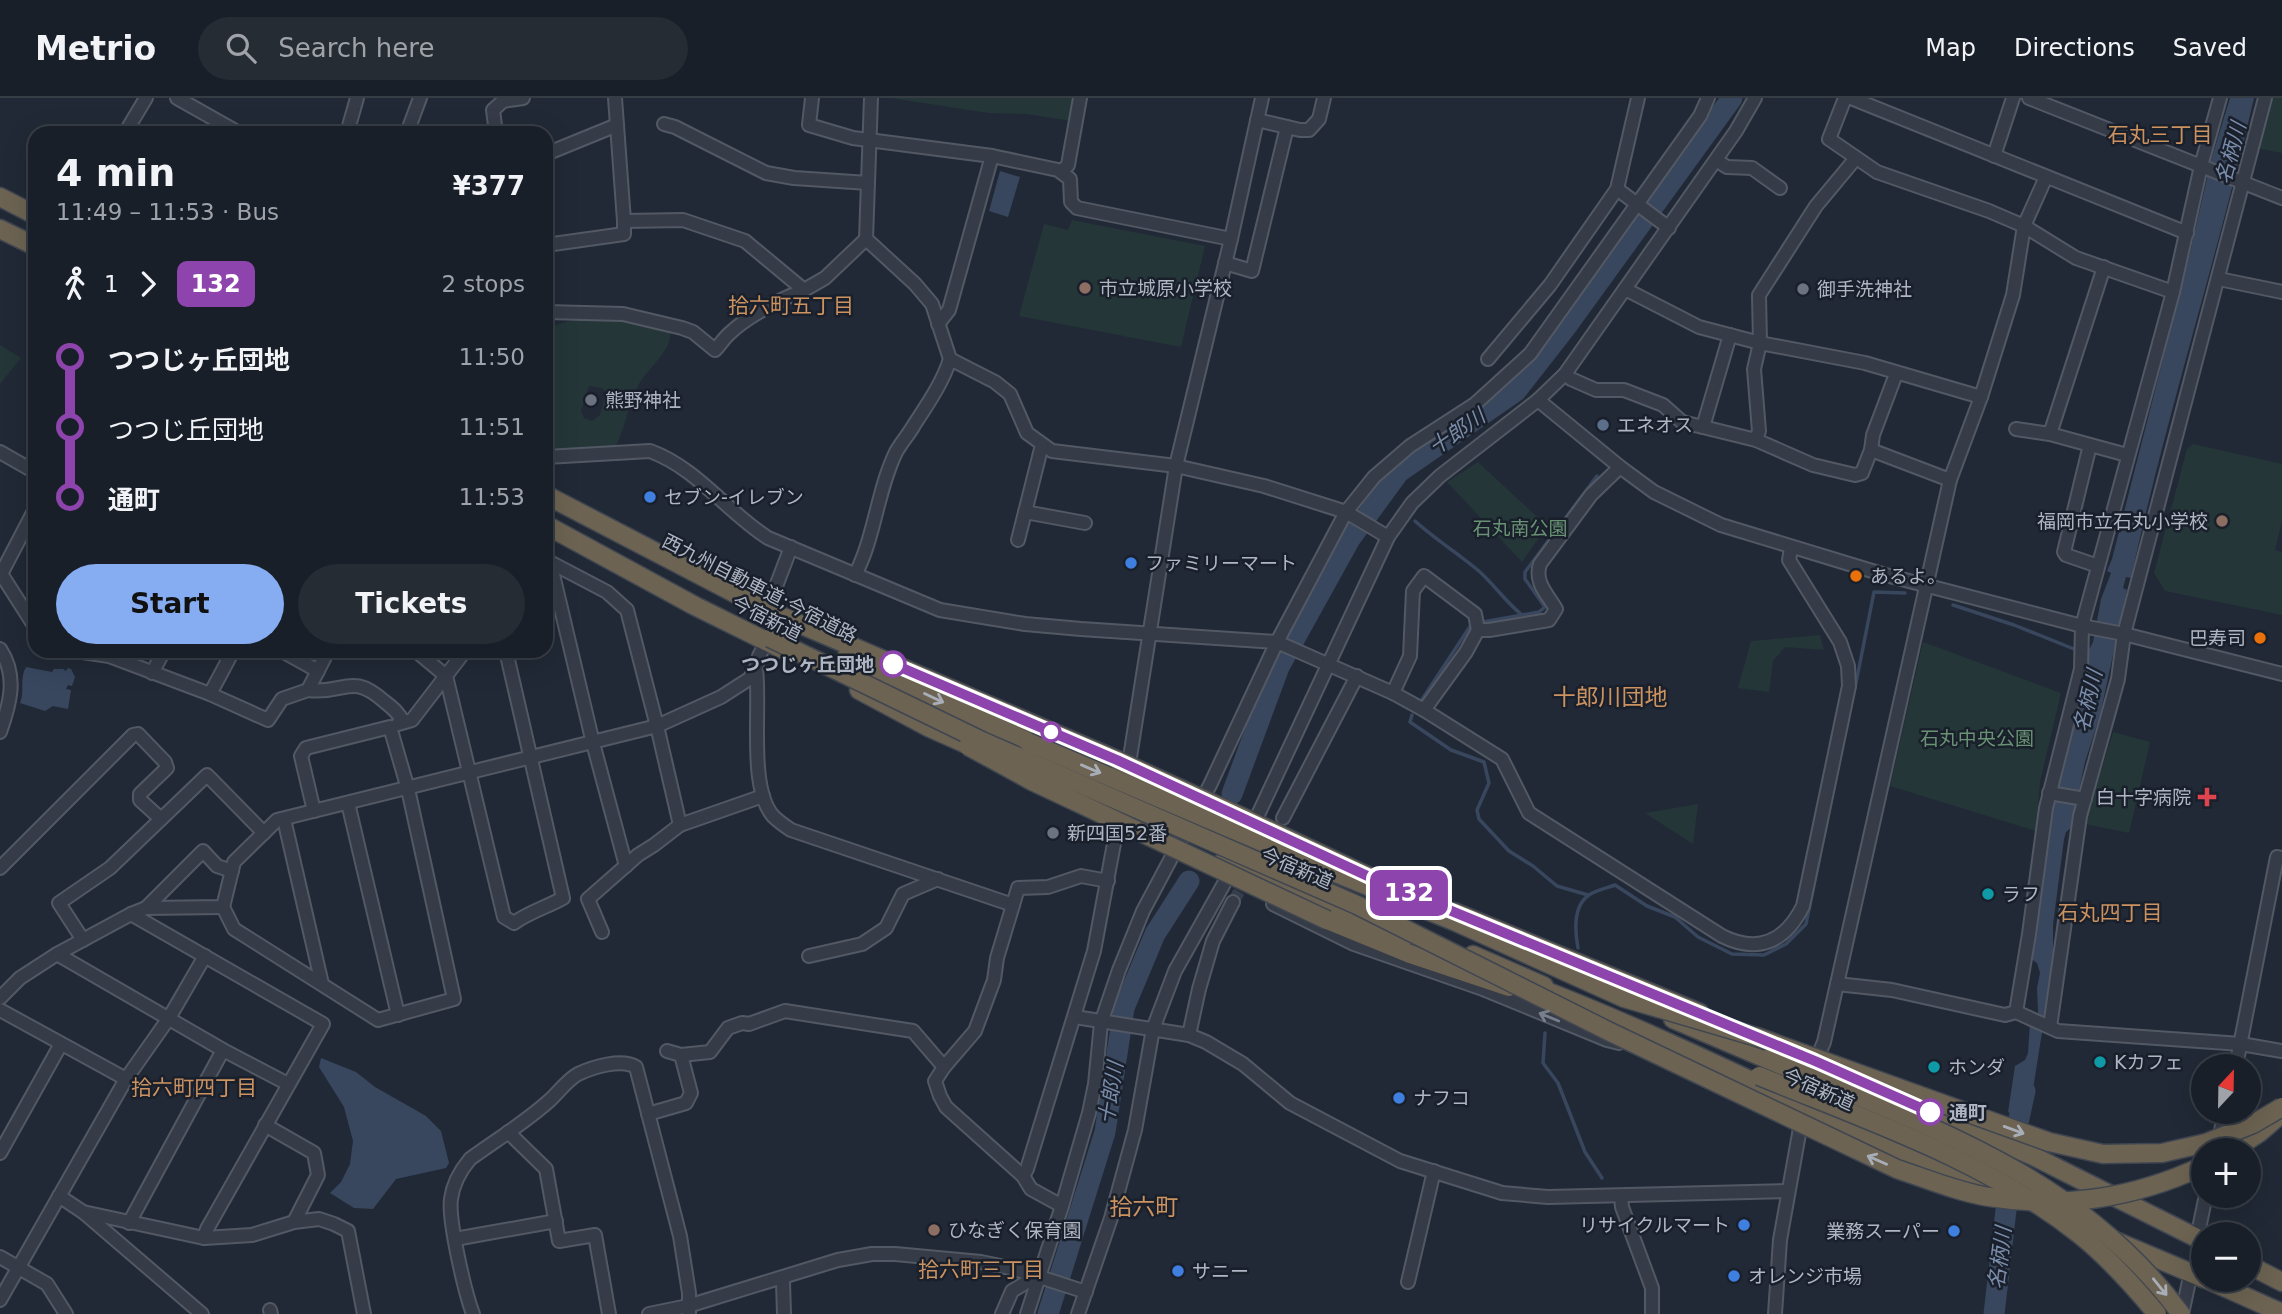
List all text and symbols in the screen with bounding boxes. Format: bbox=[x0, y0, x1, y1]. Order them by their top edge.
search box bbox=[198, 17, 688, 80]
text: Metrio bbox=[35, 29, 156, 68]
icon: search bbox=[222, 29, 260, 67]
text: Search here bbox=[278, 33, 434, 63]
text: Map bbox=[1925, 34, 1976, 62]
text: Directions bbox=[2014, 34, 2135, 62]
text: Saved bbox=[2173, 34, 2247, 62]
water label: 名柄川 bbox=[2211, 118, 2251, 187]
district label: 石丸三丁目 bbox=[2108, 123, 2213, 147]
text: 4 min bbox=[56, 151, 175, 195]
text: ¥377 bbox=[453, 171, 525, 201]
text: 11:49 – 11:53 · Bus bbox=[56, 199, 279, 225]
icon: walk bbox=[56, 265, 94, 303]
icon: forward bbox=[129, 265, 167, 303]
text: 132 bbox=[191, 270, 241, 298]
text: 1 bbox=[104, 271, 119, 297]
text: 2 stops bbox=[441, 271, 525, 297]
place label: 市立城原小学校 bbox=[1099, 277, 1232, 299]
place label: 御手洗神社 bbox=[1817, 278, 1912, 300]
marker: 市立城原小学校 bbox=[1077, 280, 1093, 296]
marker: 御手洗神社 bbox=[1795, 281, 1811, 297]
district label: 拾六町五丁目 bbox=[728, 294, 854, 318]
text: 11:50 bbox=[459, 344, 525, 370]
text: つつじヶ丘団地 bbox=[108, 345, 290, 375]
place label: 熊野神社 bbox=[605, 389, 681, 411]
marker: 熊野神社 bbox=[583, 392, 599, 408]
water label: 十郎川 bbox=[1424, 403, 1491, 460]
text: 11:51 bbox=[459, 414, 525, 440]
place label: エネオス bbox=[1617, 414, 1693, 436]
text: つつじ丘団地 bbox=[108, 415, 264, 445]
marker: エネオス bbox=[1595, 417, 1611, 433]
text: 11:53 bbox=[459, 484, 525, 510]
text: 通町 bbox=[108, 485, 160, 515]
place label: セブン-イレブン bbox=[664, 486, 804, 508]
marker: セブン-イレブン bbox=[642, 489, 658, 505]
place label: 福岡市立石丸小学校 bbox=[2037, 510, 2208, 532]
marker: 福岡市立石丸小学校 bbox=[2214, 513, 2230, 529]
park label: 石丸南公園 bbox=[1472, 517, 1568, 539]
street label: 西九州自動車道;今宿道路 bbox=[659, 529, 861, 647]
place label: ファミリーマート bbox=[1145, 552, 1297, 574]
marker: ファミリーマート bbox=[1123, 555, 1139, 571]
button: Start bbox=[56, 564, 284, 644]
button: Tickets bbox=[298, 564, 525, 644]
place label: あるよ。 bbox=[1870, 565, 1946, 587]
marker: あるよ。 bbox=[1848, 568, 1864, 584]
street label: 今宿新道 bbox=[728, 591, 806, 645]
place label: 巴寿司 bbox=[2189, 627, 2246, 649]
marker: 巴寿司 bbox=[2252, 630, 2268, 646]
marker: つつじヶ丘団地 bbox=[880, 651, 906, 677]
place label: つつじヶ丘団地 bbox=[741, 653, 874, 675]
water label: 名柄川 bbox=[2069, 666, 2107, 734]
district label: 十郎川団地 bbox=[1553, 684, 1668, 710]
one-way arrow bbox=[923, 692, 944, 705]
unlabelled marker bbox=[1041, 722, 1061, 742]
park label: 石丸中央公園 bbox=[1920, 727, 2034, 749]
one-way arrow bbox=[1080, 763, 1101, 776]
place label: 白十字病院 bbox=[2096, 786, 2191, 808]
marker: 白十字病院 bbox=[2197, 787, 2217, 807]
place label: 新四国52番 bbox=[1067, 822, 1167, 844]
marker: 新四国52番 bbox=[1045, 825, 1061, 841]
street label: 今宿新道 bbox=[1258, 843, 1336, 893]
line badge: 132 bbox=[1369, 870, 1449, 916]
text: 132 bbox=[1384, 879, 1434, 907]
place label: ラフ bbox=[2002, 883, 2040, 905]
marker: ラフ bbox=[1980, 886, 1996, 902]
district label: 石丸四丁目 bbox=[2058, 901, 2163, 925]
one-way arrow bbox=[1539, 1009, 1561, 1022]
place label: Kカフェ bbox=[2114, 1051, 2183, 1073]
marker: Kカフェ bbox=[2092, 1054, 2108, 1070]
north arrow bbox=[2191, 1054, 2261, 1124]
map controls bbox=[2191, 1054, 2261, 1292]
place label: ホンダ bbox=[1948, 1056, 2005, 1078]
water label: 十郎川 bbox=[1094, 1058, 1128, 1126]
marker: ホンダ bbox=[1926, 1059, 1942, 1075]
street label: 今宿新道 bbox=[1780, 1063, 1858, 1115]
district label: 拾六町四丁目 bbox=[131, 1076, 257, 1100]
place label: ナフコ bbox=[1413, 1087, 1470, 1109]
marker: ナフコ bbox=[1391, 1090, 1407, 1106]
marker: 通町 bbox=[1917, 1099, 1943, 1125]
place label: 通町 bbox=[1949, 1101, 1987, 1123]
one-way arrow bbox=[2002, 1125, 2024, 1137]
button: + bbox=[2191, 1138, 2261, 1208]
one-way arrow bbox=[1867, 1153, 1888, 1166]
district label: 拾六町 bbox=[1110, 1194, 1179, 1220]
place label: リサイクルマート bbox=[1579, 1214, 1730, 1236]
marker: リサイクルマート bbox=[1736, 1217, 1752, 1233]
place label: ひなぎく保育園 bbox=[948, 1219, 1081, 1241]
place label: 業務スーパー bbox=[1826, 1220, 1940, 1242]
marker: ひなぎく保育園 bbox=[926, 1222, 942, 1238]
button: − bbox=[2191, 1222, 2261, 1292]
marker: 業務スーパー bbox=[1946, 1223, 1962, 1239]
water label: 名柄川 bbox=[1984, 1223, 2016, 1291]
district label: 拾六町三丁目 bbox=[918, 1258, 1044, 1282]
place label: サニー bbox=[1192, 1260, 1249, 1282]
marker: サニー bbox=[1170, 1263, 1186, 1279]
place label: オレンジ市場 bbox=[1748, 1265, 1862, 1287]
marker: オレンジ市場 bbox=[1726, 1268, 1742, 1284]
one-way arrow bbox=[2152, 1278, 2168, 1296]

